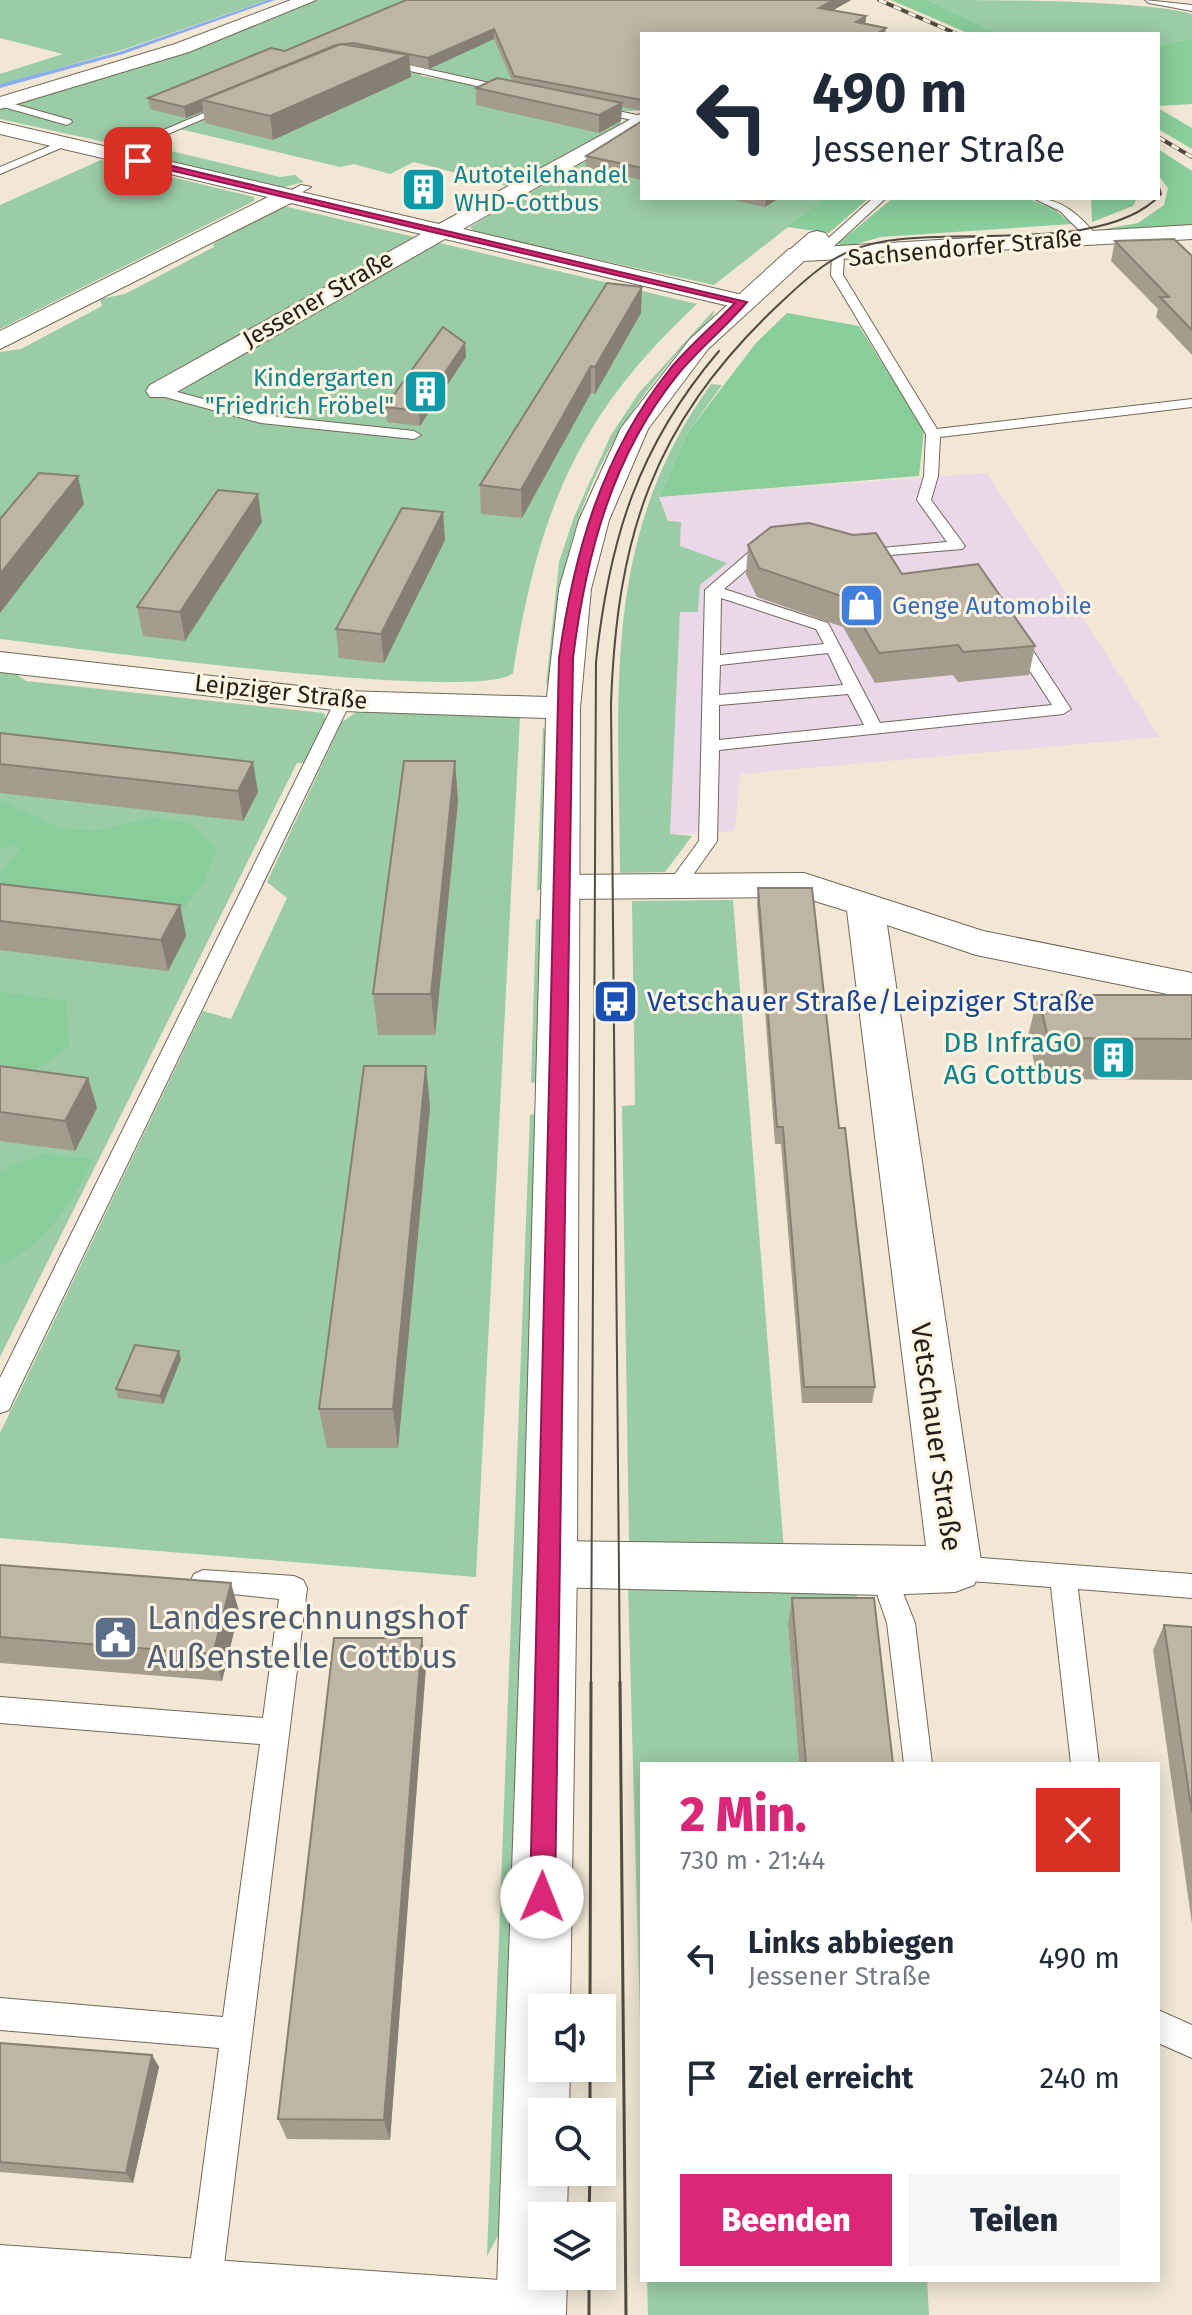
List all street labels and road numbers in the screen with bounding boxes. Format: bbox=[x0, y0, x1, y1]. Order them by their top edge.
street label: Sachsendorfer Straße bbox=[847, 224, 1083, 272]
street label: Jessener Straße bbox=[238, 245, 398, 353]
street label: Leipziger Straße bbox=[193, 669, 369, 715]
street label: Vetschauer Straße bbox=[904, 1321, 969, 1553]

